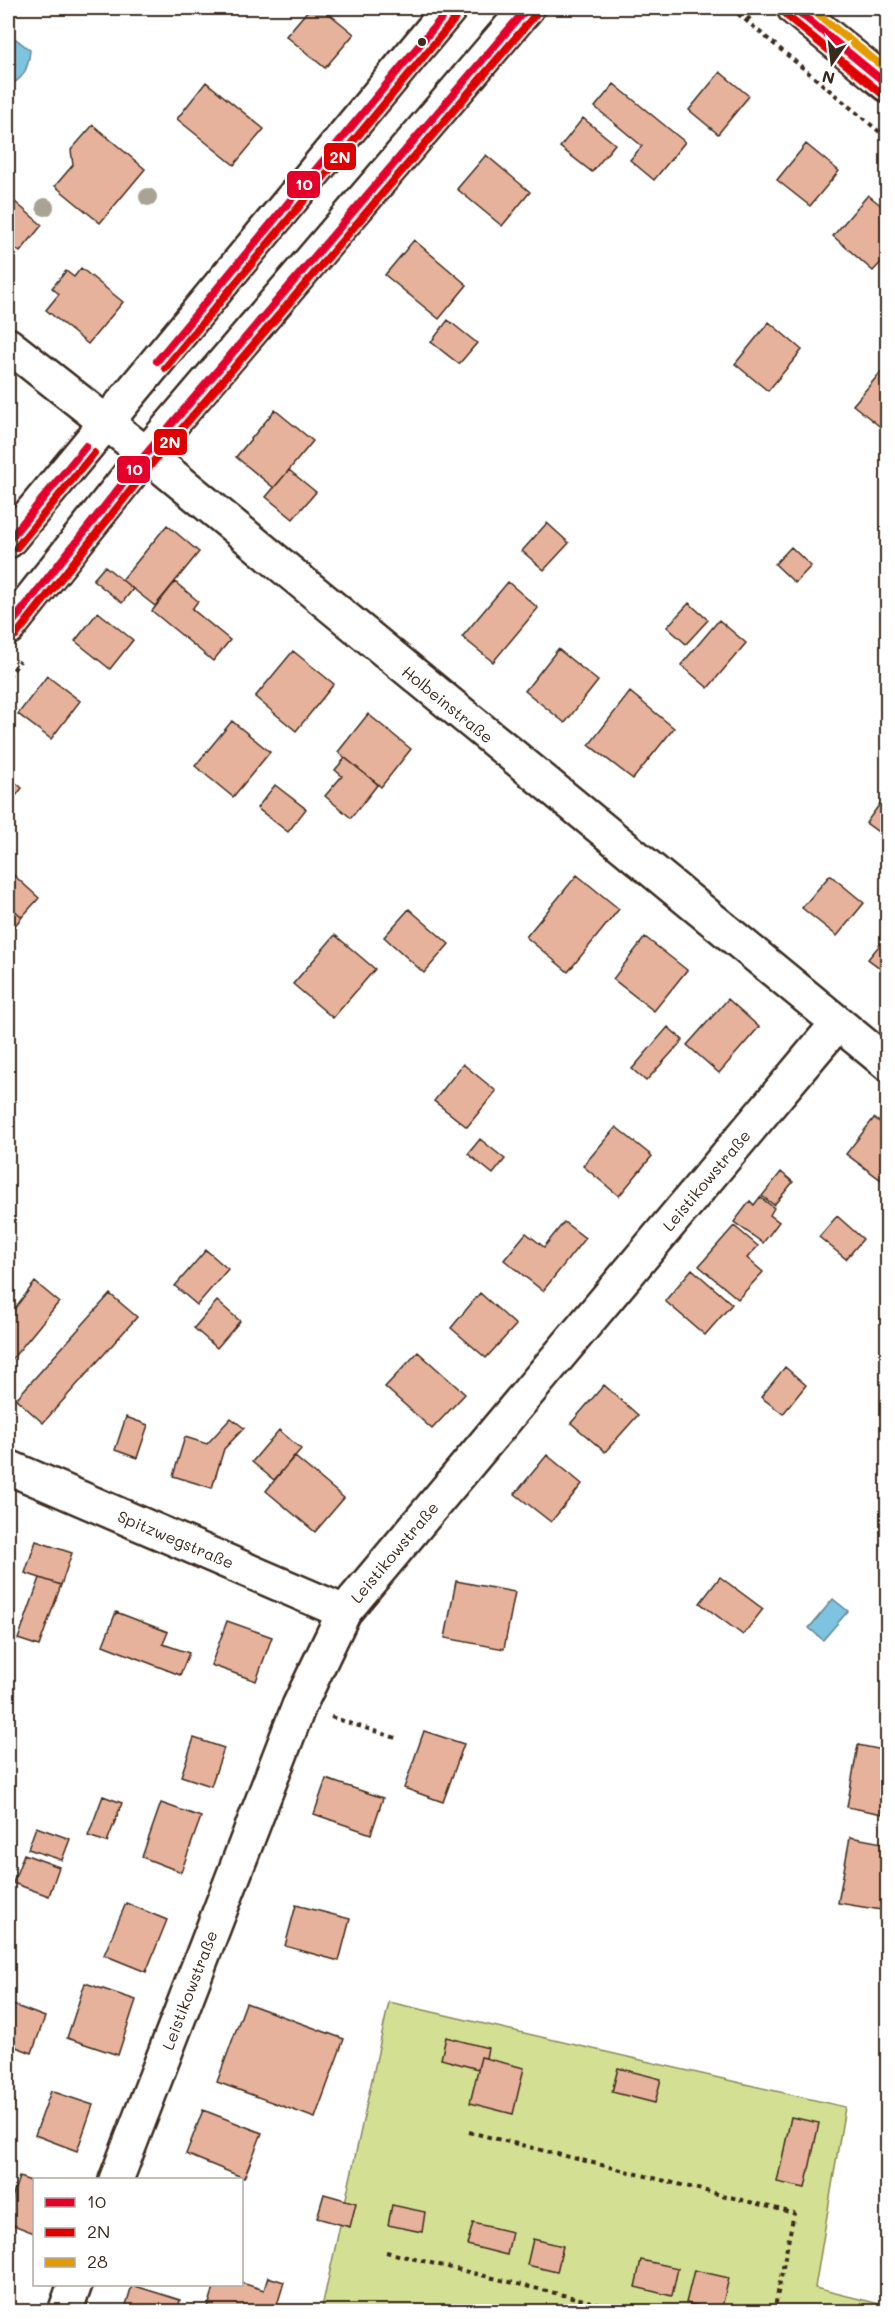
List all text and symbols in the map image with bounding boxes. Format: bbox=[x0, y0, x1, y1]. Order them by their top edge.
north arrow bbox=[802, 33, 862, 93]
unlabelled marker bbox=[416, 36, 428, 48]
text: N bbox=[820, 66, 837, 90]
line badge: 2N bbox=[323, 142, 357, 171]
text: 2N bbox=[329, 146, 351, 167]
line badge: 10 bbox=[286, 170, 321, 199]
text: 10 bbox=[295, 173, 313, 194]
line badge: 2N bbox=[153, 428, 188, 456]
text: 2N bbox=[159, 431, 181, 452]
line badge: 10 bbox=[116, 455, 151, 484]
text: 10 bbox=[125, 458, 143, 479]
street label: Holbeinstraße bbox=[398, 661, 498, 747]
street label: Leistikowstraße bbox=[657, 1125, 755, 1235]
street label: Leistikowstraße bbox=[345, 1497, 443, 1607]
street label: Spitzwegstraße bbox=[115, 1505, 237, 1573]
street label: Leistikowstraße bbox=[157, 1927, 221, 2053]
legend bbox=[33, 2178, 243, 2286]
text: 10 bbox=[87, 2189, 106, 2213]
text: 2N bbox=[87, 2219, 110, 2243]
text: 28 bbox=[87, 2249, 108, 2273]

